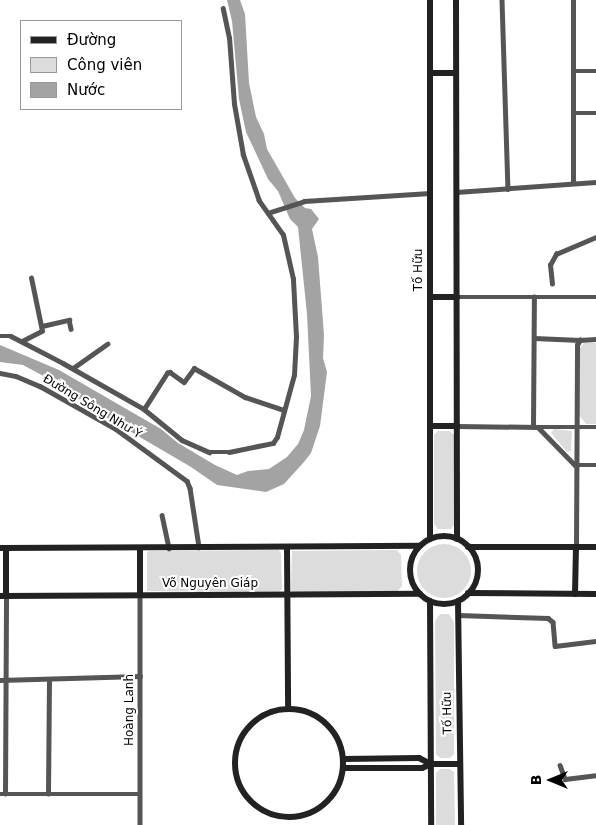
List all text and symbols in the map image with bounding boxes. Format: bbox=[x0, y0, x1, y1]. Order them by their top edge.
legend bbox=[20, 20, 182, 110]
text: Đường bbox=[67, 31, 116, 49]
text: Công viên bbox=[67, 56, 142, 74]
text: Nước bbox=[67, 81, 105, 99]
street label: Tố Hữu bbox=[412, 249, 426, 291]
street label: Đường Sông Như Ý bbox=[40, 372, 144, 442]
street label: Võ Nguyên Giáp bbox=[162, 577, 258, 591]
street label: Hoàng Lanh bbox=[123, 674, 137, 746]
street label: Tố Hữu bbox=[440, 692, 456, 734]
north arrow bbox=[526, 755, 576, 805]
text: B bbox=[528, 775, 544, 785]

